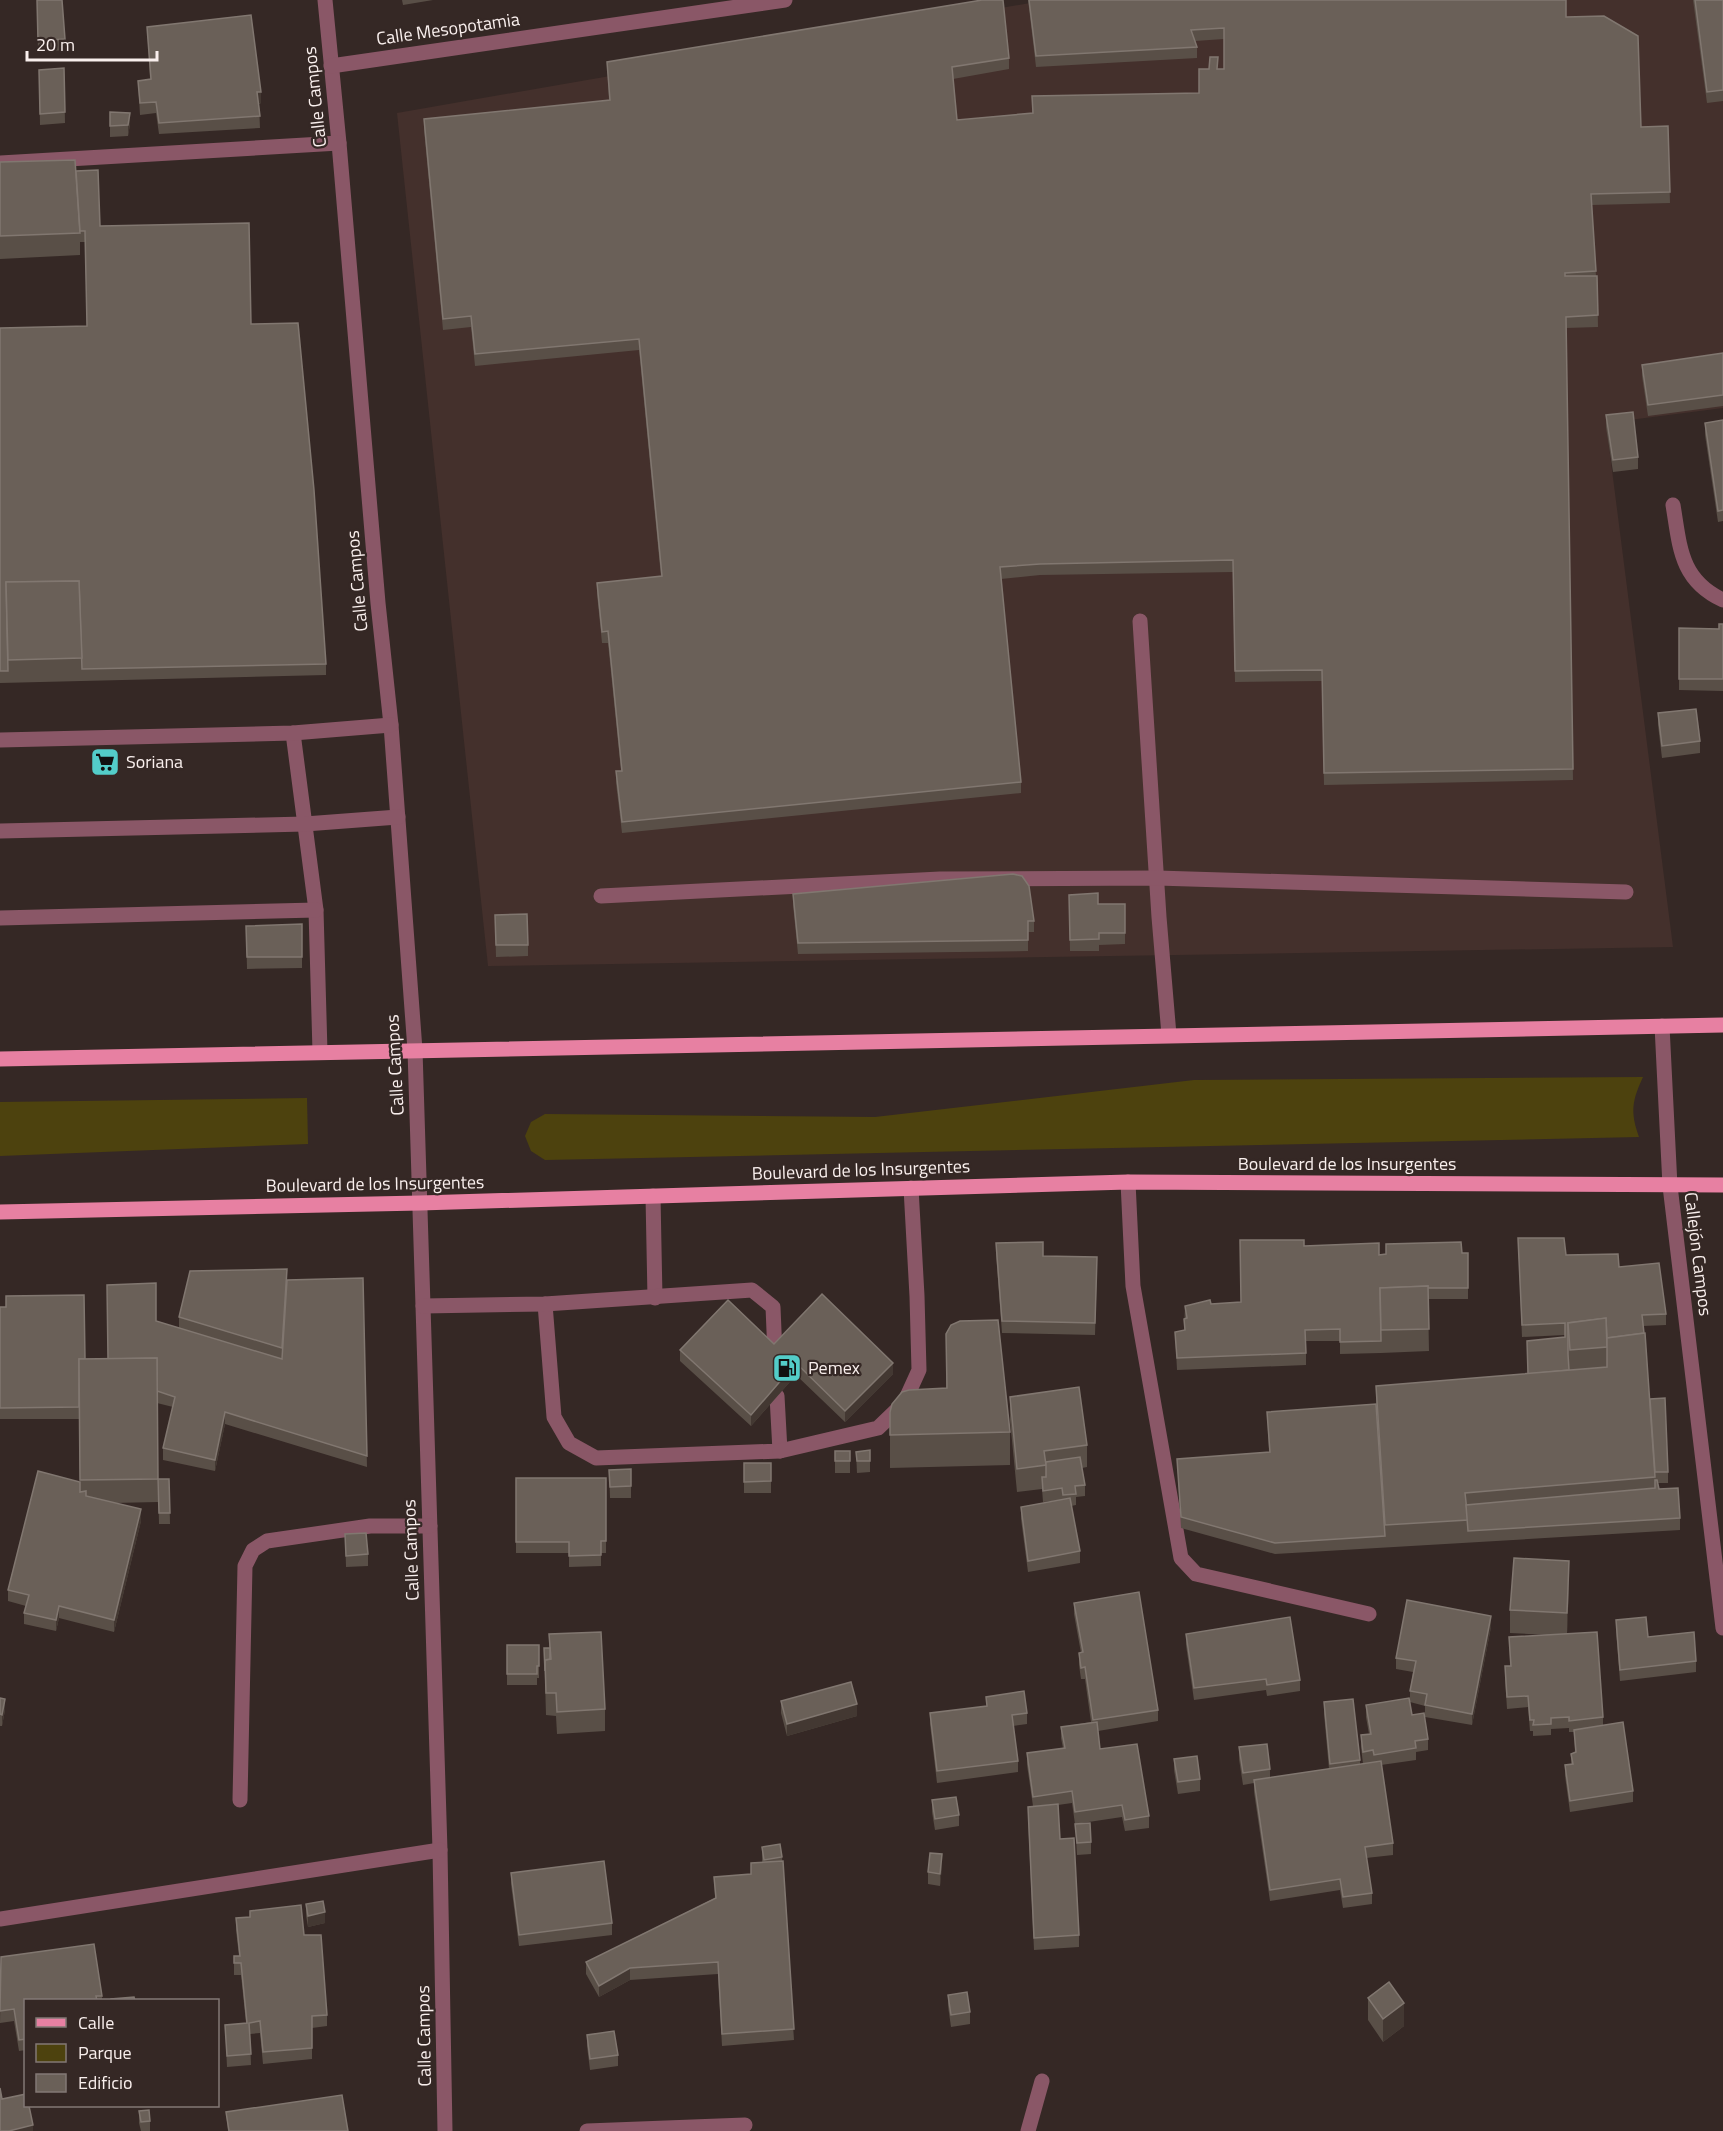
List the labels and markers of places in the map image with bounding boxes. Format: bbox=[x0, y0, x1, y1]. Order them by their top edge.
supermarket icon: Soriana bbox=[89, 746, 121, 778]
place label: Soriana bbox=[126, 748, 183, 775]
fuel station icon: Pemex bbox=[771, 1352, 803, 1384]
place label: Pemex bbox=[808, 1354, 860, 1381]

